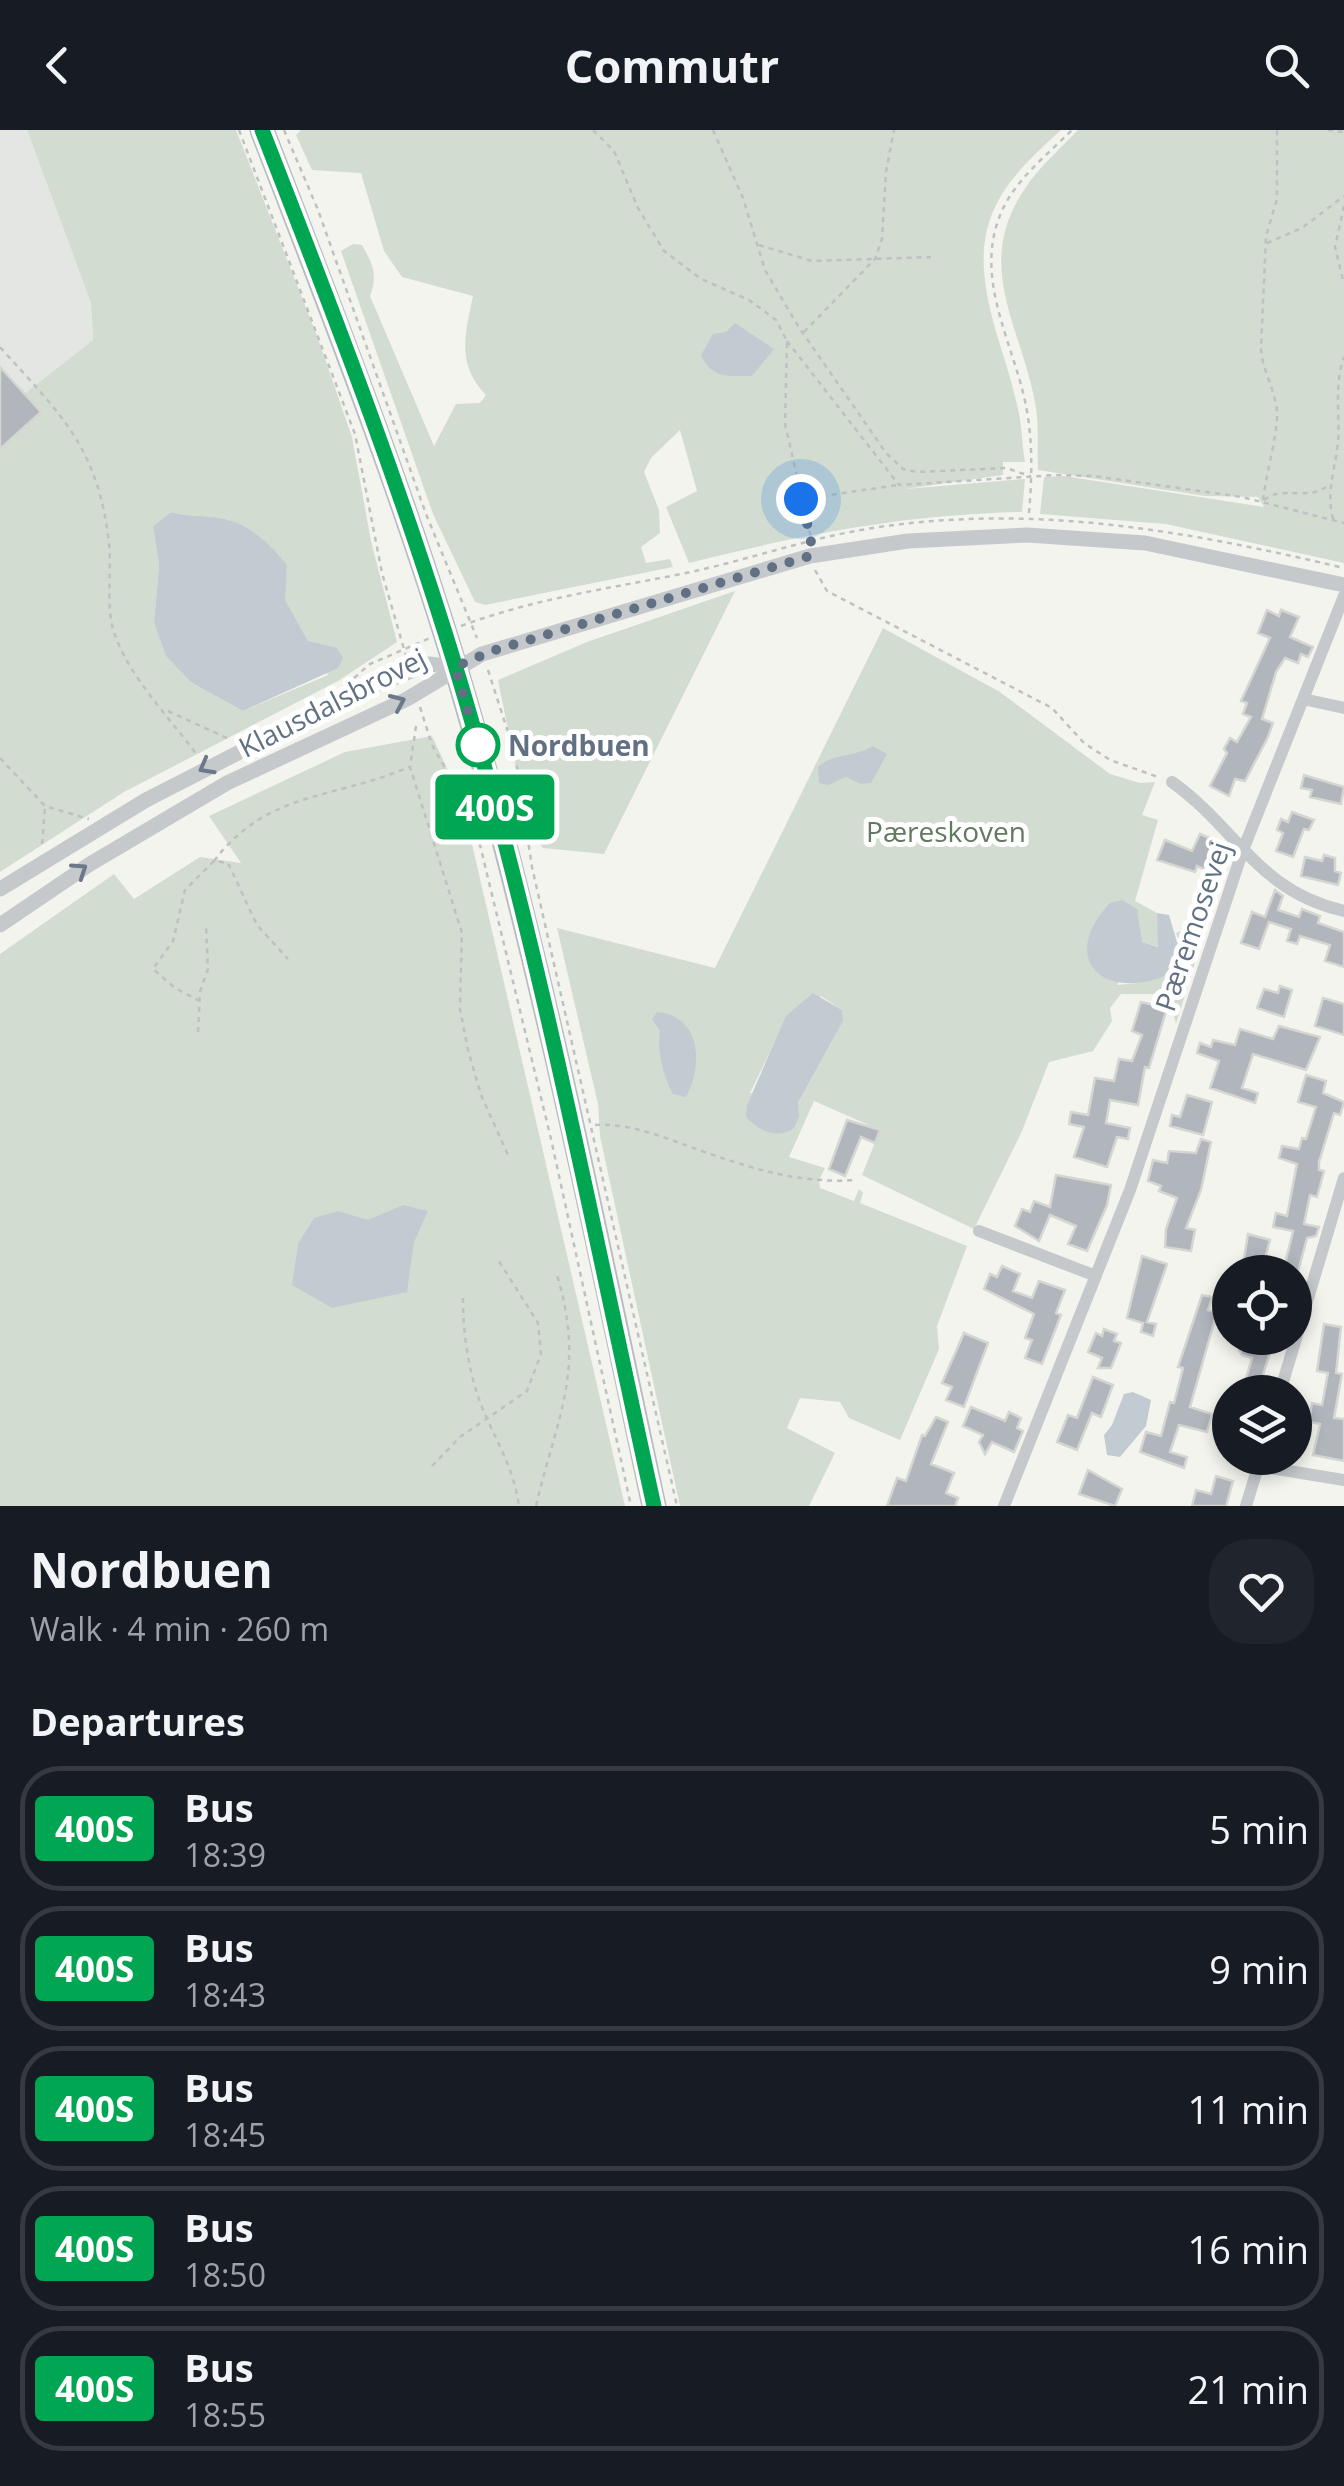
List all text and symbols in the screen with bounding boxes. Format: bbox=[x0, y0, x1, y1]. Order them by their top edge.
text: Commutr bbox=[565, 35, 779, 96]
icon: back bbox=[30, 38, 85, 93]
icon: search bbox=[1259, 38, 1314, 93]
your location bbox=[776, 474, 826, 524]
street label: Klausdalsbrovej bbox=[232, 638, 432, 766]
one-way arrow bbox=[388, 694, 406, 714]
marker: Nordbuen bbox=[457, 724, 499, 766]
place label: Nordbuen bbox=[508, 726, 650, 764]
one-way arrow bbox=[198, 754, 216, 774]
line badge: 400S bbox=[425, 774, 565, 840]
text: 400S bbox=[455, 784, 535, 831]
park label: Pæreskoven bbox=[866, 812, 1026, 850]
street label: Pæremosevej bbox=[1145, 836, 1239, 1016]
one-way arrow bbox=[70, 864, 88, 883]
map controls bbox=[1212, 1255, 1312, 1475]
button: locate bbox=[1212, 1255, 1312, 1355]
button: layers bbox=[1212, 1375, 1312, 1475]
text: Nordbuen bbox=[30, 1537, 273, 1602]
button: heart bbox=[1209, 1539, 1314, 1644]
text: Walk · 4 min · 260 m bbox=[30, 1607, 329, 1650]
text: Departures bbox=[30, 1695, 245, 1747]
text: Bus bbox=[184, 1781, 254, 1833]
text: 5 min bbox=[1209, 1803, 1309, 1855]
text: 400S bbox=[55, 1805, 134, 1852]
text: 18:39 bbox=[184, 1833, 266, 1876]
text: Bus bbox=[184, 1921, 254, 1973]
text: 9 min bbox=[1209, 1943, 1309, 1995]
text: 400S bbox=[55, 1945, 134, 1992]
text: 18:43 bbox=[184, 1973, 266, 2016]
text: Bus bbox=[184, 2061, 254, 2113]
text: 11 min bbox=[1188, 2083, 1309, 2135]
text: 400S bbox=[55, 2085, 134, 2132]
text: 18:45 bbox=[184, 2113, 266, 2156]
text: Bus bbox=[184, 2201, 254, 2253]
text: 16 min bbox=[1188, 2223, 1309, 2275]
text: 400S bbox=[55, 2225, 134, 2272]
text: 18:50 bbox=[184, 2253, 266, 2296]
text: Bus bbox=[184, 2341, 254, 2393]
text: 21 min bbox=[1188, 2363, 1309, 2415]
text: 400S bbox=[55, 2365, 134, 2412]
text: 18:55 bbox=[184, 2393, 266, 2436]

